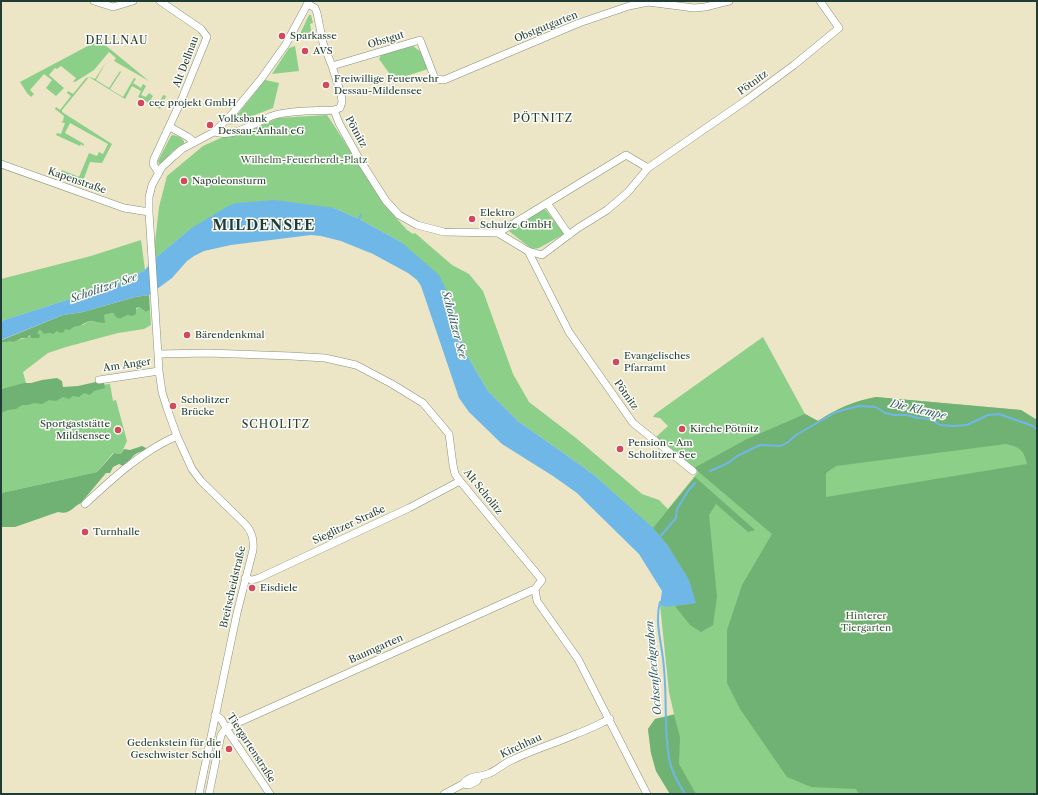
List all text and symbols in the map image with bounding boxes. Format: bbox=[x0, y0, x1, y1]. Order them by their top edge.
street label: Obstgutgarten bbox=[513, 9, 579, 45]
street label: Obstgut bbox=[366, 29, 406, 51]
place label: Sparkasse bbox=[290, 30, 337, 42]
marker: Sparkasse bbox=[277, 31, 287, 41]
district label: DELLNAU bbox=[85, 34, 149, 48]
street label: Alt Dellnau bbox=[171, 35, 201, 89]
place label: AVS bbox=[313, 45, 333, 57]
marker: AVS bbox=[300, 46, 310, 56]
street label: Pötnitz bbox=[736, 68, 770, 98]
place label: Freiwillige Feuerwehr Dessau-Mildensee bbox=[334, 73, 439, 96]
marker: Freiwillige Feuerwehr Dessau-Mildensee bbox=[321, 80, 331, 90]
place label: cec projekt GmbH bbox=[149, 97, 236, 109]
marker: cec projekt GmbH bbox=[136, 98, 146, 108]
district label: PÖTNITZ bbox=[513, 112, 573, 126]
place label: Volksbank Dessau-Anhalt eG bbox=[218, 113, 304, 136]
street label: Pötnitz bbox=[343, 114, 369, 150]
marker: Volksbank Dessau-Anhalt eG bbox=[205, 120, 215, 130]
park label: Wilhelm-Feuerherdt-Platz bbox=[241, 154, 367, 166]
street label: Kapenstraße bbox=[46, 165, 108, 197]
place label: Napoleonsturm bbox=[192, 175, 266, 187]
marker: Napoleonsturm bbox=[179, 176, 189, 186]
place label: Elektro Schulze GmbH bbox=[480, 207, 552, 230]
marker: Elektro Schulze GmbH bbox=[467, 214, 477, 224]
district label: MILDENSEE bbox=[213, 218, 315, 234]
water label: Scholitzer See bbox=[69, 270, 139, 306]
water label: Scholitzer See bbox=[439, 289, 469, 361]
place label: Bärendenkmal bbox=[195, 329, 264, 341]
marker: Bärendenkmal bbox=[182, 330, 192, 340]
place label: Evangelisches Pfarramt bbox=[624, 350, 690, 374]
street label: Am Anger bbox=[102, 356, 152, 374]
marker: Evangelisches Pfarramt bbox=[611, 357, 621, 367]
street label: Pötnitz bbox=[611, 378, 641, 412]
place label: Scholitzer Brücke bbox=[181, 394, 229, 418]
water label: Die Klempe bbox=[889, 397, 947, 423]
marker: Scholitzer Brücke bbox=[168, 401, 178, 411]
place label: Sportgaststätte Mildsensee bbox=[40, 418, 110, 442]
district label: SCHOLITZ bbox=[242, 418, 310, 432]
place label: Kirche Pötnitz bbox=[690, 423, 759, 435]
marker: Kirche Pötnitz bbox=[677, 424, 687, 434]
marker: Sportgaststätte Mildsensee bbox=[113, 425, 123, 435]
place label: Pension - Am Scholitzer See bbox=[628, 437, 696, 460]
marker: Pension - Am Scholitzer See bbox=[615, 444, 625, 454]
street label: Alt Scholitz bbox=[461, 467, 505, 517]
street label: Sieglitzer Straße bbox=[311, 503, 387, 547]
place label: Turnhalle bbox=[93, 526, 140, 538]
marker: Turnhalle bbox=[80, 527, 90, 537]
street label: Breitscheidstraße bbox=[218, 545, 248, 629]
place label: Eisdiele bbox=[260, 582, 298, 594]
marker: Eisdiele bbox=[247, 583, 257, 593]
park label: Hinterer Tiergarten bbox=[841, 610, 891, 634]
water label: Ochsenflechgraben bbox=[643, 620, 665, 716]
street label: Baumgarten bbox=[347, 632, 405, 666]
street label: Tiergartenstraße bbox=[224, 711, 278, 785]
street label: Kirchhau bbox=[498, 731, 544, 761]
place label: Gedenkstein für die Geschwister Scholl bbox=[127, 737, 221, 760]
marker: Gedenkstein für die Geschwister Scholl bbox=[224, 744, 234, 754]

